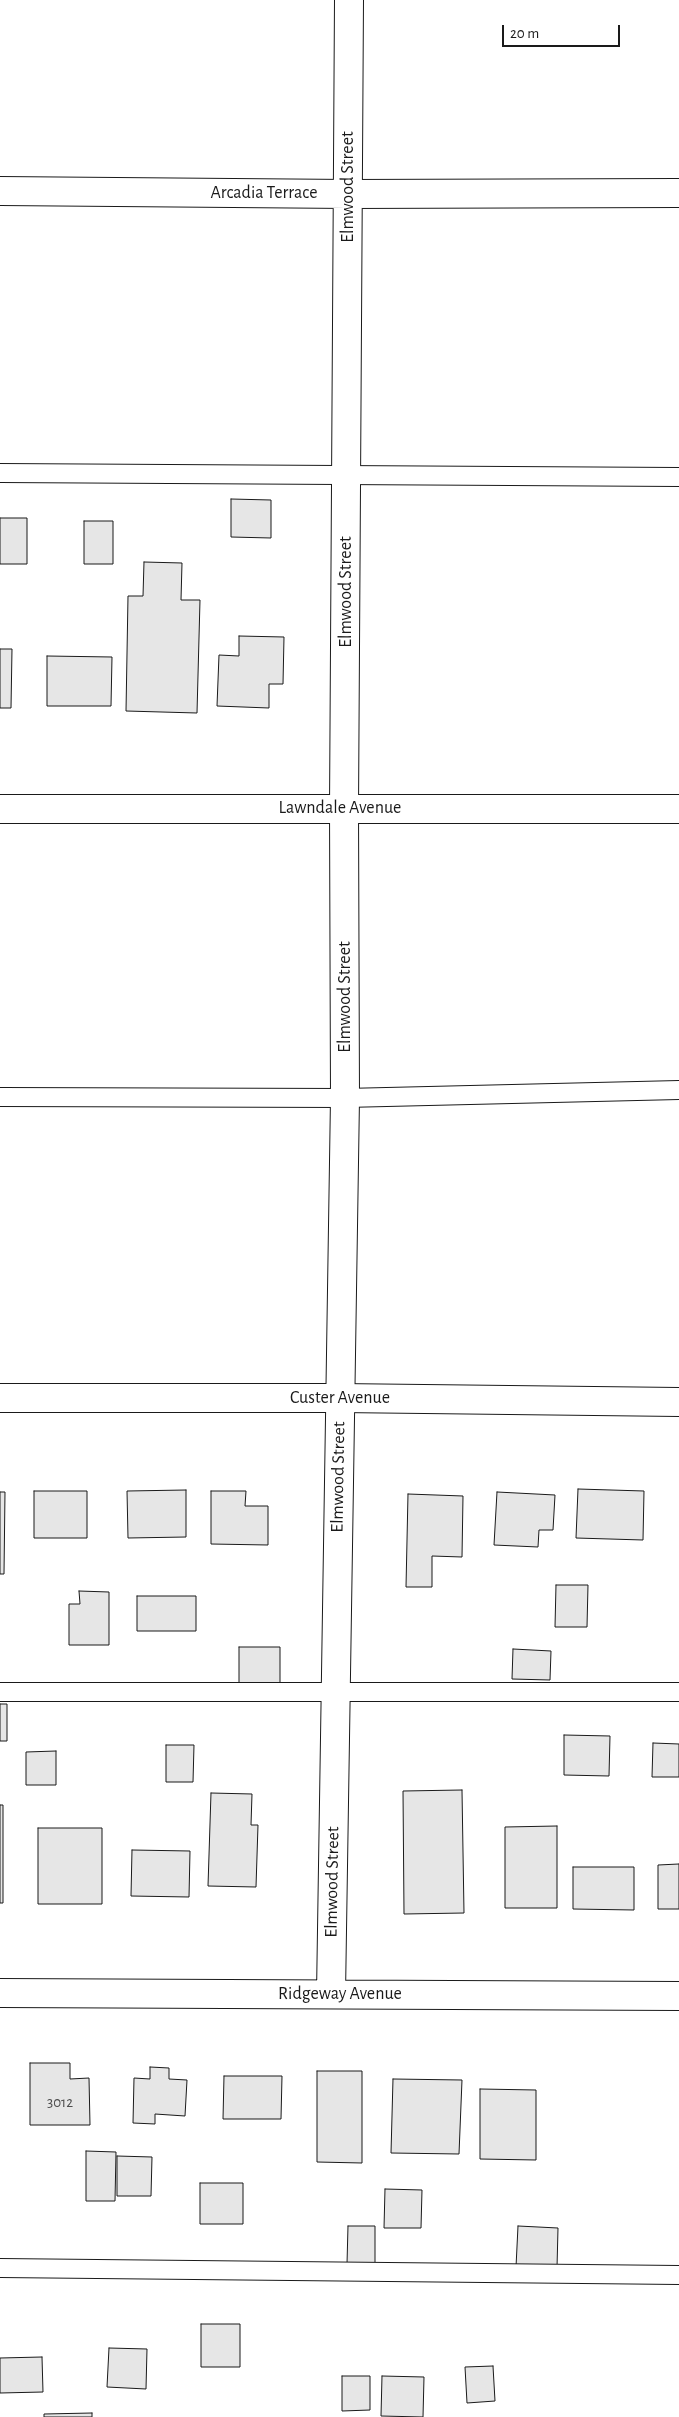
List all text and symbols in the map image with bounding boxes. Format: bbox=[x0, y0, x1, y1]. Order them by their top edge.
scale bar bbox=[504, 15, 622, 47]
text: 20 m bbox=[510, 26, 539, 41]
street label: Elmwood Street bbox=[337, 131, 359, 243]
street label: Arcadia Terrace bbox=[211, 182, 317, 204]
street label: Elmwood Street bbox=[335, 536, 357, 648]
street label: Lawndale Avenue bbox=[279, 797, 401, 819]
street label: Elmwood Street bbox=[334, 941, 356, 1053]
street label: Custer Avenue bbox=[290, 1387, 390, 1409]
street label: Elmwood Street bbox=[326, 1421, 350, 1533]
street label: Elmwood Street bbox=[320, 1826, 344, 1938]
street label: Ridgeway Avenue bbox=[278, 1983, 402, 2005]
house number: 3012 bbox=[47, 2093, 73, 2111]

